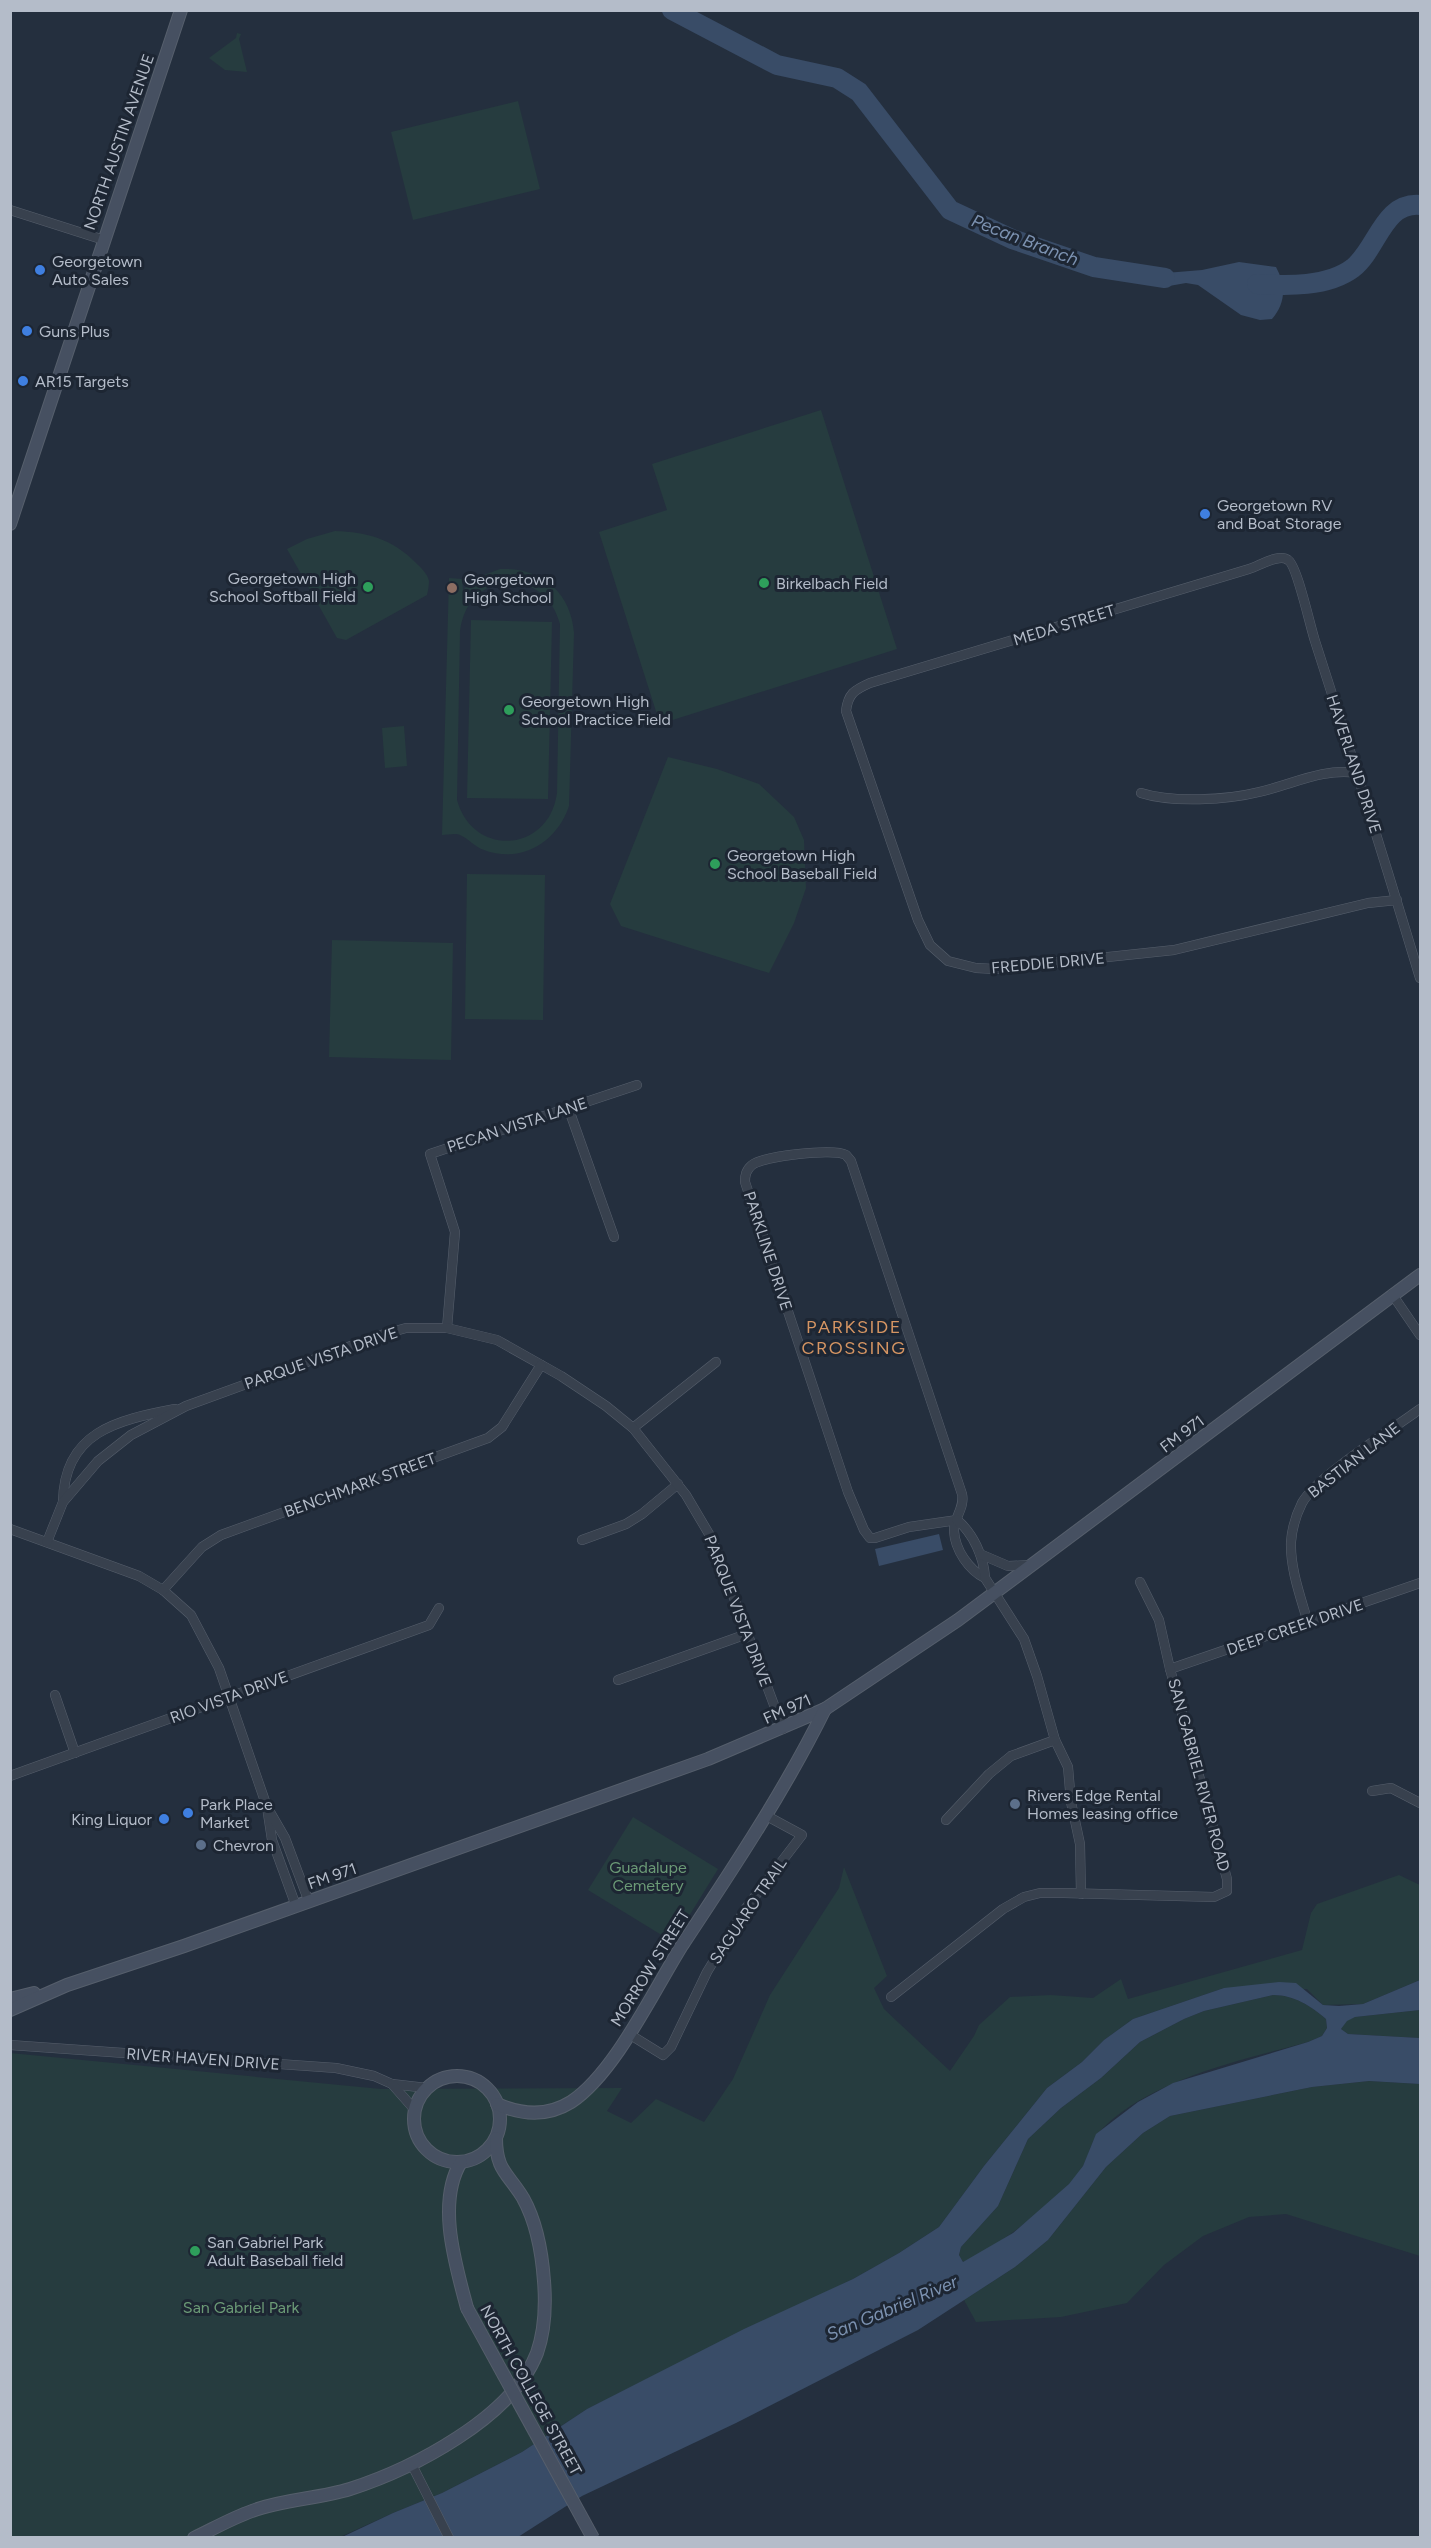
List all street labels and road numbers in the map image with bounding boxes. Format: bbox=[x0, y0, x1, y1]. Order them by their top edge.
street label: NORTH AUSTIN AVENUE bbox=[80, 51, 158, 233]
street label: MEDA STREET bbox=[1011, 600, 1117, 649]
street label: HAVERLAND DRIVE bbox=[1323, 692, 1385, 836]
street label: FREDDIE DRIVE bbox=[990, 949, 1106, 977]
street label: PECAN VISTA LANE bbox=[445, 1093, 589, 1157]
street label: PARKLINE DRIVE bbox=[740, 1189, 796, 1313]
street label: PARQUE VISTA DRIVE bbox=[242, 1323, 400, 1393]
street label: FM 971 bbox=[1156, 1411, 1208, 1457]
street label: BASTIAN LANE bbox=[1304, 1418, 1404, 1502]
street label: BENCHMARK STREET bbox=[282, 1449, 438, 1521]
street label: PARQUE VISTA DRIVE bbox=[700, 1532, 776, 1690]
street label: DEEP CREEK DRIVE bbox=[1224, 1595, 1366, 1659]
street label: RIO VISTA DRIVE bbox=[167, 1667, 291, 1727]
street label: SAN GABRIEL RIVER ROAD bbox=[1164, 1676, 1234, 1874]
street label: FM 971 bbox=[760, 1690, 814, 1728]
street label: SAGUARO TRAIL bbox=[706, 1854, 791, 1967]
street label: FM 971 bbox=[305, 1859, 359, 1893]
street label: MORROW STREET bbox=[606, 1906, 694, 2030]
street label: RIVER HAVEN DRIVE bbox=[126, 2044, 280, 2074]
street label: NORTH COLLEGE STREET bbox=[476, 2302, 586, 2479]

